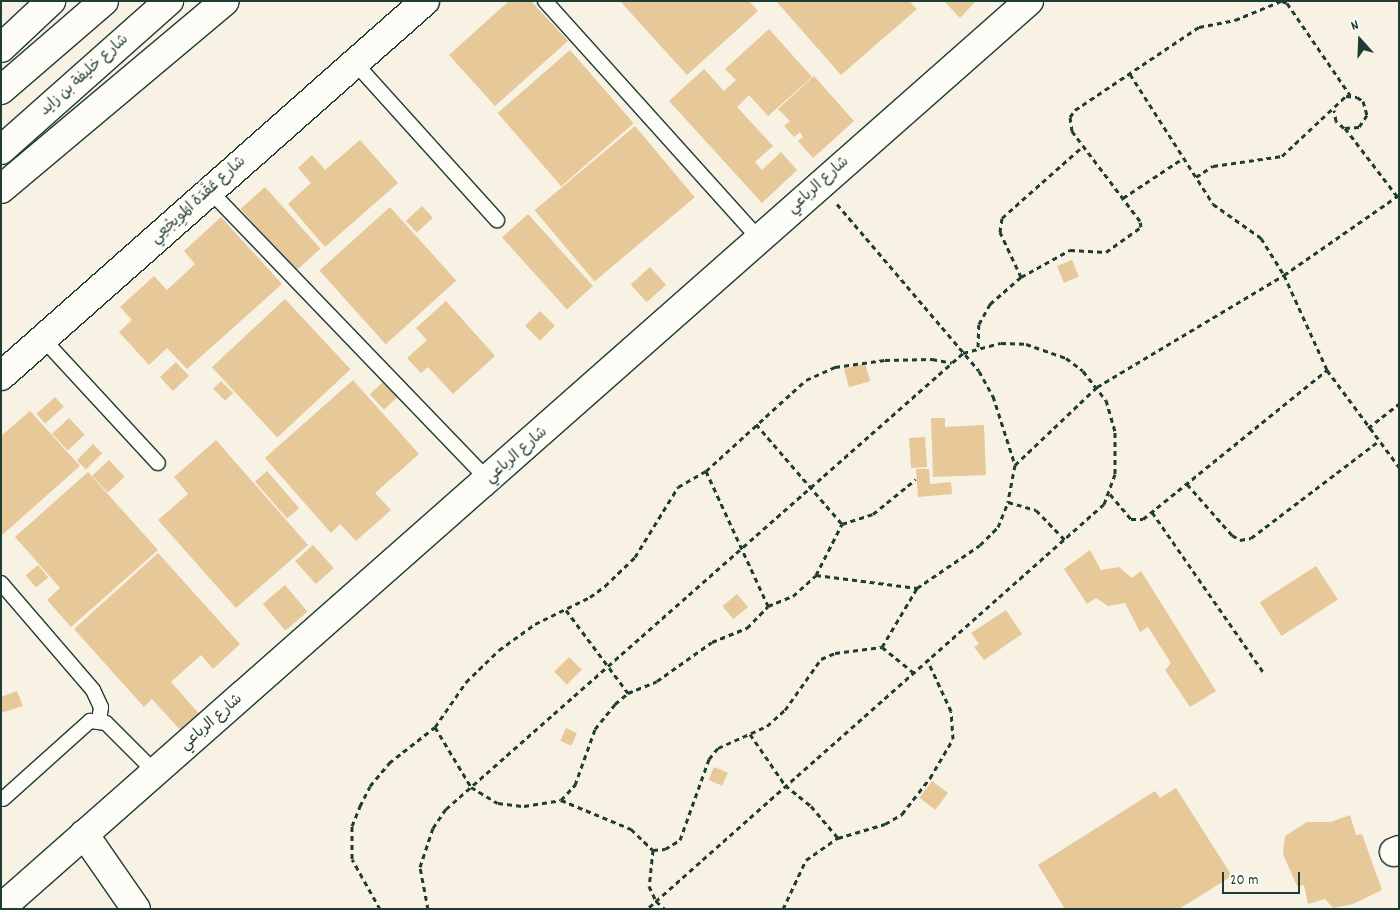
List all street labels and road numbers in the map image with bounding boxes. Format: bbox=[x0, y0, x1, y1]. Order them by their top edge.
street label: شارع خليفة بن زايد bbox=[37, 31, 133, 121]
street label: شارع عُقْدَة المُوِيجْعِي bbox=[148, 154, 250, 248]
street label: شارع الرباعي bbox=[785, 154, 853, 218]
street label: شارع الرباعي bbox=[482, 424, 552, 488]
street label: شارع الرباعي bbox=[177, 691, 247, 755]

